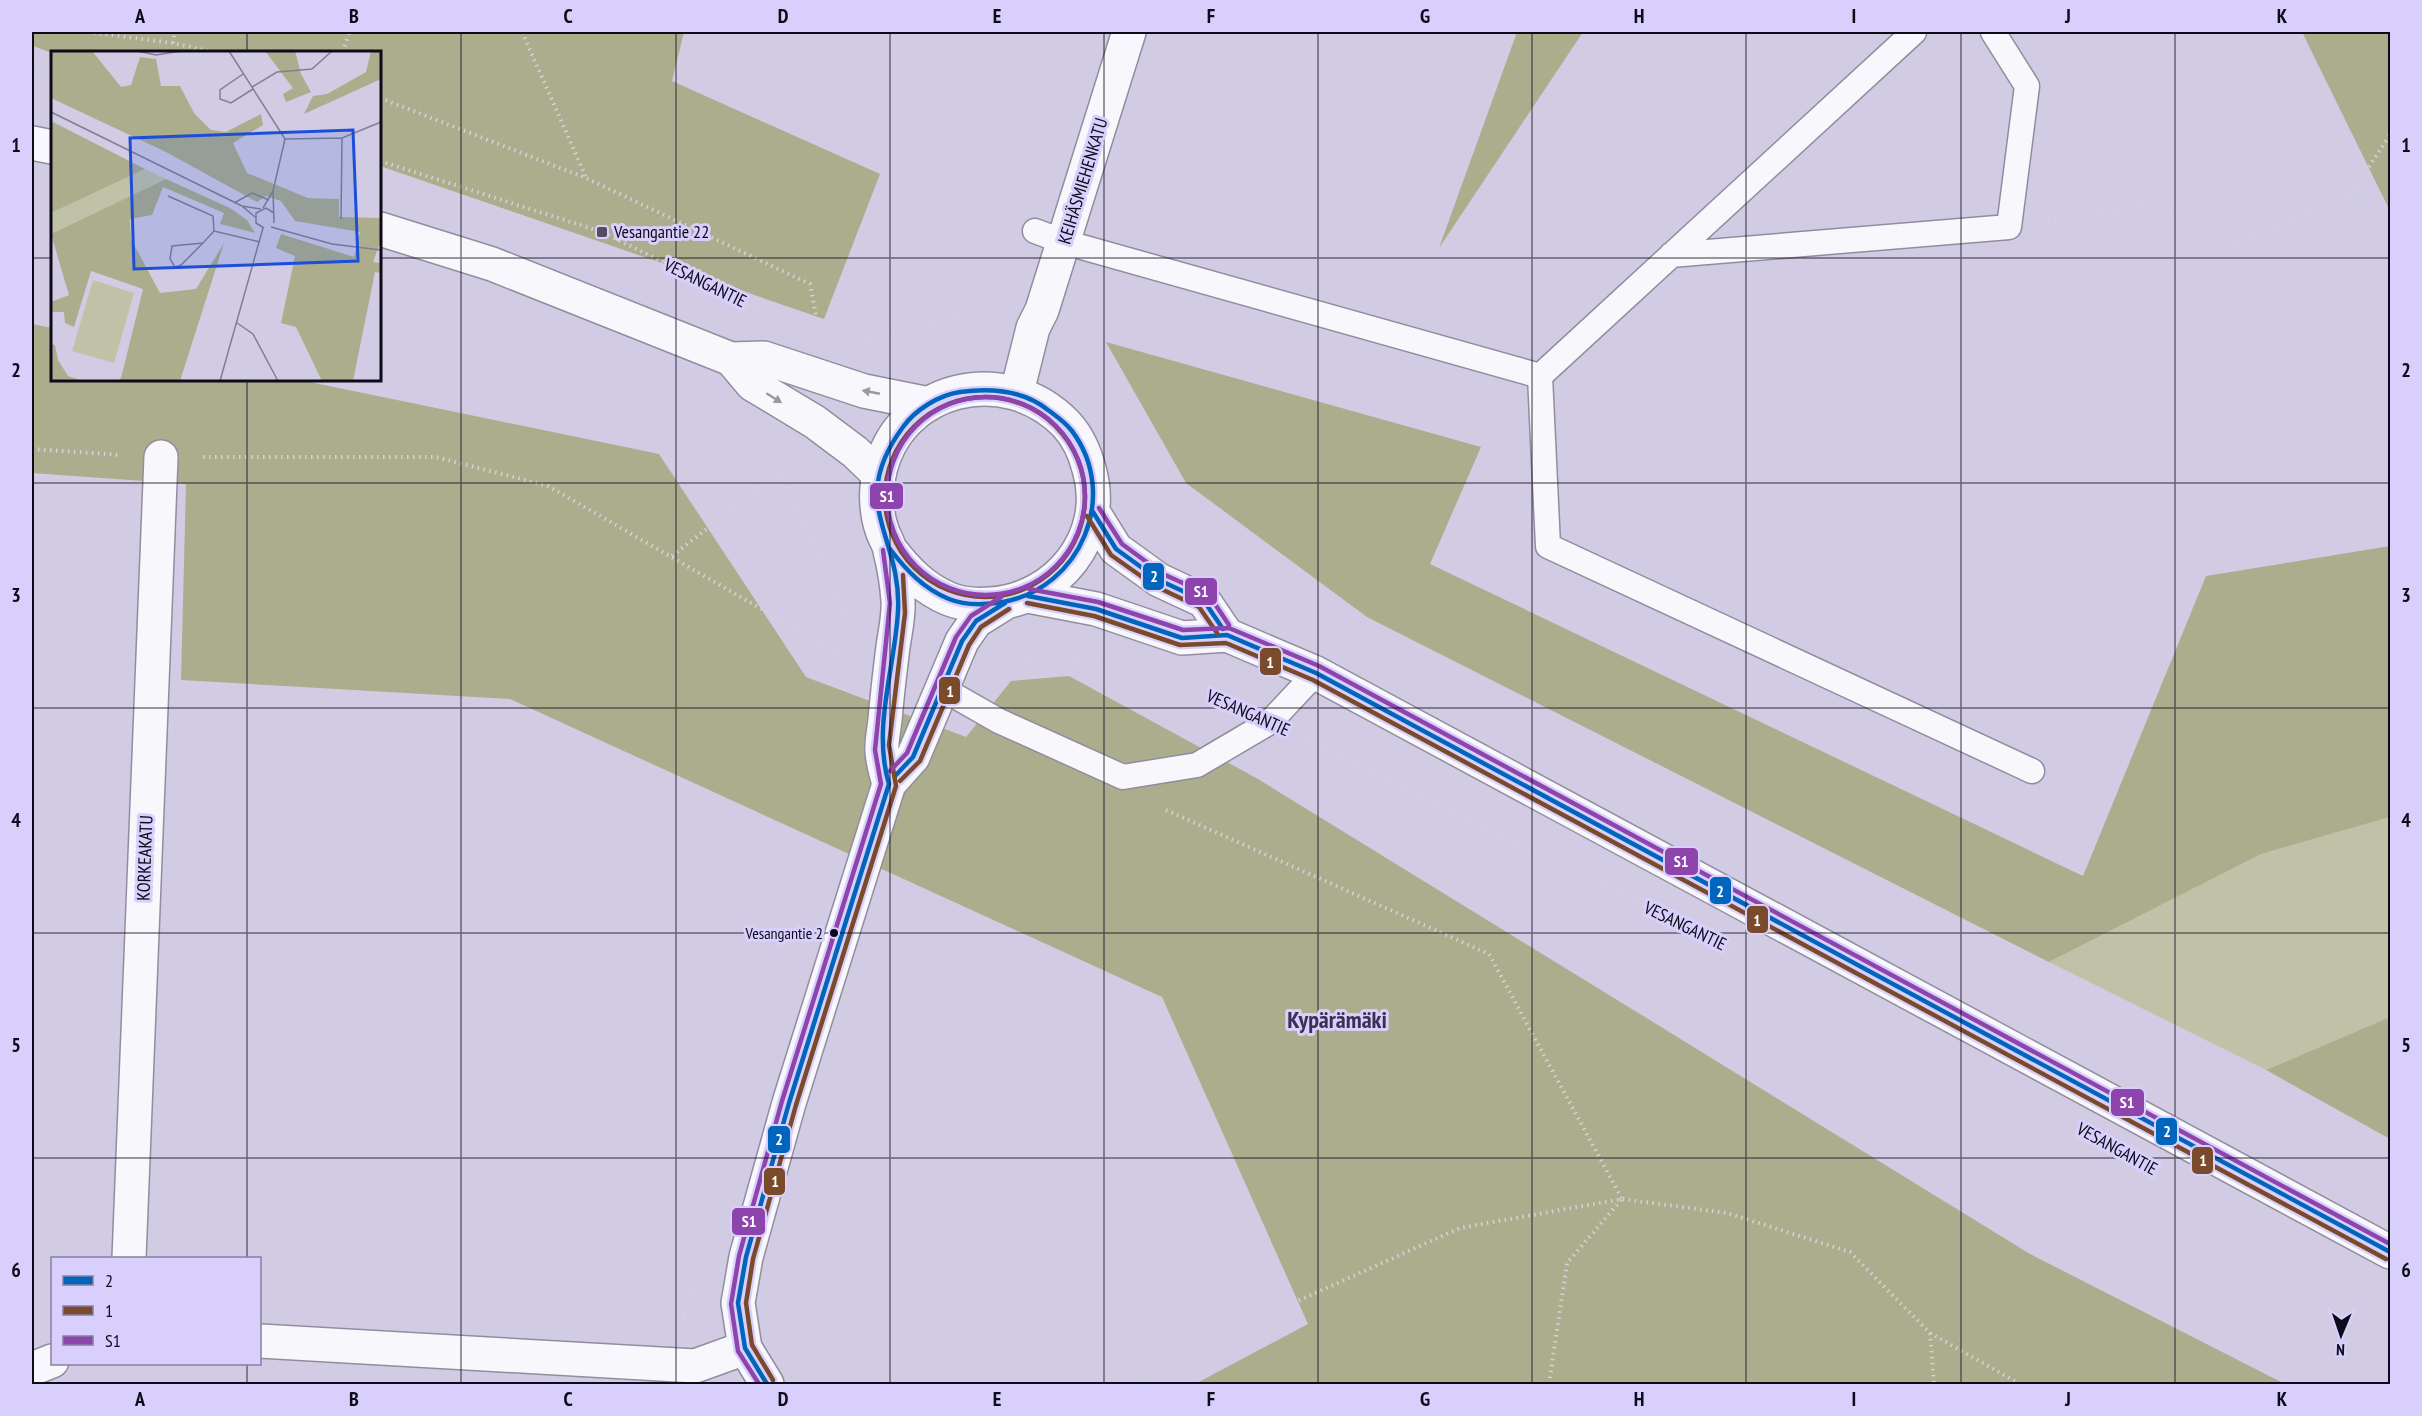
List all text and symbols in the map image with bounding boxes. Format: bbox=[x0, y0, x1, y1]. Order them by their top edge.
text: A bbox=[134, 3, 146, 29]
text: B bbox=[349, 3, 359, 29]
text: C bbox=[563, 3, 573, 29]
text: D bbox=[778, 3, 789, 29]
text: E bbox=[993, 3, 1001, 29]
text: F bbox=[1207, 3, 1215, 29]
text: G bbox=[1420, 3, 1430, 29]
text: H bbox=[1634, 3, 1644, 29]
text: I bbox=[1852, 3, 1856, 29]
text: J bbox=[2064, 3, 2071, 29]
text: K bbox=[2277, 3, 2288, 29]
inset map bbox=[51, 51, 381, 381]
street label: KEIHÄSMIEHENKATU bbox=[1052, 115, 1113, 247]
text: 1 bbox=[11, 132, 21, 158]
text: 1 bbox=[2401, 132, 2411, 158]
place label: Vesangantie 22 bbox=[613, 220, 709, 243]
marker: Vesangantie 22 bbox=[595, 225, 609, 239]
street label: VESANGANTIE bbox=[659, 252, 750, 312]
text: 2 bbox=[11, 357, 21, 383]
text: 2 bbox=[2401, 357, 2411, 383]
one-way arrow bbox=[862, 387, 881, 396]
one-way arrow bbox=[766, 392, 782, 403]
line badge: S1 bbox=[869, 482, 904, 510]
text: S1 bbox=[880, 486, 894, 506]
line badge: 2 bbox=[1142, 562, 1165, 591]
text: 2 bbox=[1150, 566, 1158, 586]
line badge: S1 bbox=[1184, 577, 1218, 606]
text: S1 bbox=[1194, 581, 1208, 601]
text: 3 bbox=[11, 582, 21, 608]
text: 3 bbox=[2401, 582, 2411, 608]
line badge: 1 bbox=[1259, 647, 1282, 676]
text: 1 bbox=[1266, 652, 1274, 672]
line badge: 1 bbox=[938, 676, 961, 705]
text: 1 bbox=[946, 681, 954, 701]
street label: VESANGANTIE bbox=[1202, 684, 1294, 741]
text: 4 bbox=[11, 807, 21, 833]
text: 4 bbox=[2401, 807, 2411, 833]
street label: KORKEAKATU bbox=[132, 815, 157, 901]
line badge: S1 bbox=[1664, 847, 1699, 876]
text: S1 bbox=[1674, 851, 1688, 871]
line badge: 2 bbox=[1709, 876, 1732, 905]
text: 2 bbox=[1716, 881, 1724, 901]
street label: VESANGANTIE bbox=[1639, 895, 1730, 955]
line badge: 1 bbox=[1746, 905, 1769, 934]
text: 1 bbox=[1753, 910, 1761, 930]
place label: Vesangantie 2 bbox=[745, 923, 823, 943]
marker: Vesangantie 2 bbox=[828, 927, 840, 939]
district label: Kypärämäki bbox=[1287, 1004, 1387, 1035]
text: 5 bbox=[11, 1032, 21, 1058]
text: 5 bbox=[2401, 1032, 2411, 1058]
line badge: S1 bbox=[2110, 1088, 2145, 1117]
text: S1 bbox=[2120, 1092, 2134, 1112]
street label: VESANGANTIE bbox=[2072, 1116, 2162, 1180]
line badge: 2 bbox=[2155, 1117, 2178, 1146]
text: 2 bbox=[2163, 1121, 2171, 1141]
line badge: 2 bbox=[767, 1125, 791, 1154]
text: 2 bbox=[775, 1129, 783, 1149]
line badge: 1 bbox=[2191, 1146, 2214, 1175]
text: 1 bbox=[2199, 1150, 2207, 1170]
line badge: 1 bbox=[763, 1167, 786, 1196]
text: 1 bbox=[771, 1171, 779, 1191]
line badge: S1 bbox=[731, 1207, 766, 1236]
text: S1 bbox=[742, 1211, 756, 1231]
text: 6 bbox=[11, 1257, 21, 1283]
legend bbox=[51, 1257, 261, 1365]
text: 6 bbox=[2401, 1257, 2411, 1283]
text: 2 bbox=[105, 1269, 113, 1292]
text: 1 bbox=[105, 1299, 113, 1322]
north arrow bbox=[2311, 1305, 2371, 1365]
text: S1 bbox=[105, 1329, 121, 1352]
text: N bbox=[2336, 1340, 2345, 1360]
text: A bbox=[134, 1386, 146, 1412]
text: B bbox=[349, 1386, 359, 1412]
text: C bbox=[563, 1386, 573, 1412]
text: D bbox=[778, 1386, 789, 1412]
text: E bbox=[993, 1386, 1001, 1412]
text: F bbox=[1207, 1386, 1215, 1412]
text: G bbox=[1420, 1386, 1430, 1412]
text: H bbox=[1634, 1386, 1644, 1412]
text: I bbox=[1852, 1386, 1856, 1412]
text: J bbox=[2064, 1386, 2071, 1412]
text: K bbox=[2277, 1386, 2288, 1412]

